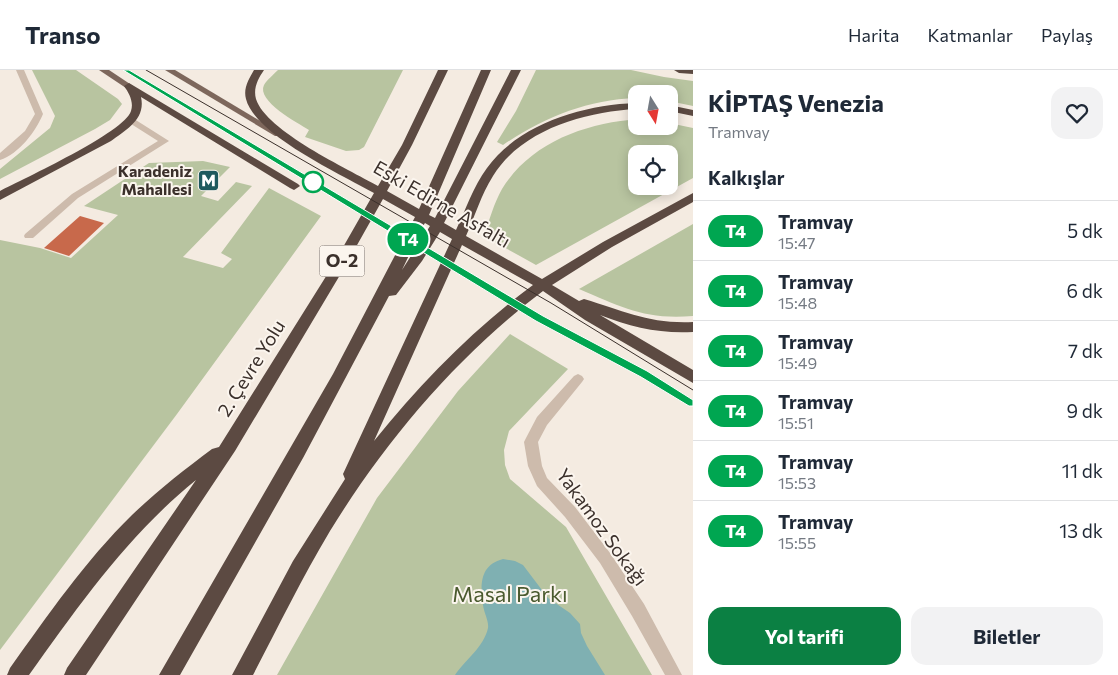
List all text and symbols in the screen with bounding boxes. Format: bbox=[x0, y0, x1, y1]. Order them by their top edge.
text: Transo bbox=[25, 20, 101, 49]
text: Harita bbox=[848, 24, 900, 46]
text: Katmanlar bbox=[928, 24, 1013, 46]
text: Paylaş bbox=[1041, 24, 1093, 46]
north arrow bbox=[628, 85, 678, 135]
map controls bbox=[628, 85, 678, 195]
button: heart bbox=[1051, 87, 1103, 139]
text: KİPTAŞ Venezia bbox=[708, 88, 884, 117]
text: Tramvay bbox=[708, 122, 770, 141]
button: locate bbox=[628, 145, 678, 195]
street label: Eski Edirne Asfaltı bbox=[370, 155, 515, 252]
place label: Karadeniz Mahallesi bbox=[118, 161, 192, 198]
text: Kalkışlar bbox=[708, 166, 785, 189]
metro station icon: Karadeniz Mahallesi bbox=[196, 168, 220, 192]
unlabelled marker bbox=[302, 171, 324, 193]
text: Tramvay bbox=[778, 210, 853, 233]
text: 5 dk bbox=[1067, 219, 1103, 242]
text: T4 bbox=[725, 220, 746, 242]
line badge: T4 bbox=[386, 223, 430, 255]
text: T4 bbox=[397, 228, 419, 250]
text: 15:47 bbox=[778, 233, 816, 252]
road number: O-2 bbox=[320, 246, 364, 277]
text: Tramvay bbox=[778, 270, 853, 293]
text: 6 dk bbox=[1067, 279, 1103, 302]
text: T4 bbox=[725, 280, 746, 302]
text: 15:48 bbox=[778, 293, 817, 312]
street label: 2. Çevre Yolu bbox=[212, 315, 289, 420]
text: Tramvay bbox=[778, 330, 853, 353]
text: 7 dk bbox=[1068, 339, 1103, 362]
text: T4 bbox=[725, 340, 746, 362]
text: 15:49 bbox=[778, 353, 817, 372]
text: Tramvay bbox=[778, 390, 853, 413]
text: 9 dk bbox=[1067, 399, 1103, 422]
text: T4 bbox=[725, 400, 746, 422]
text: 15:51 bbox=[778, 413, 814, 432]
text: Tramvay bbox=[778, 450, 853, 473]
text: 11 dk bbox=[1062, 459, 1103, 482]
text: T4 bbox=[725, 460, 746, 482]
street label: Yakamoz Sokağı bbox=[552, 463, 653, 590]
text: 15:53 bbox=[778, 473, 816, 492]
text: Tramvay bbox=[778, 510, 853, 533]
text: 13 dk bbox=[1059, 519, 1103, 542]
text: T4 bbox=[725, 520, 746, 542]
text: 15:55 bbox=[778, 533, 816, 552]
park label: Masal Parkı bbox=[452, 580, 568, 607]
button: Yol tarifi bbox=[708, 607, 901, 665]
button: Biletler bbox=[911, 607, 1103, 665]

